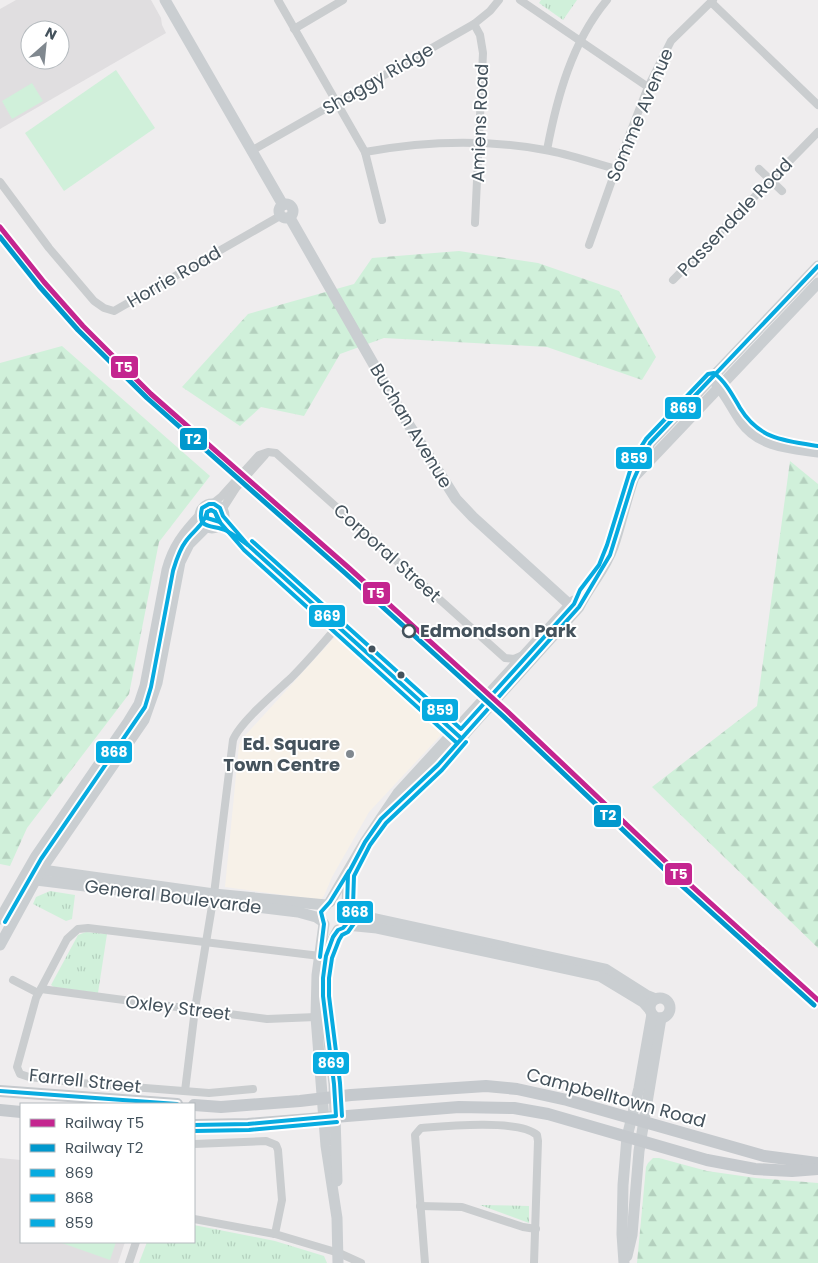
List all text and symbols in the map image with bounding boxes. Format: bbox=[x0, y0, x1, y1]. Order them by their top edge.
north arrow bbox=[20, 20, 70, 70]
text: N bbox=[42, 22, 60, 45]
street label: Shaggy Ridge bbox=[318, 37, 438, 120]
street label: Somme Avenue bbox=[600, 44, 679, 185]
street label: Amiens Road bbox=[465, 63, 494, 183]
street label: Passendale Road bbox=[672, 152, 798, 281]
street label: Horrie Road bbox=[122, 240, 225, 314]
line badge: T5 bbox=[110, 355, 139, 379]
text: T5 bbox=[115, 357, 133, 377]
street label: Buchan Avenue bbox=[364, 359, 458, 493]
line badge: 869 bbox=[664, 396, 702, 420]
text: 869 bbox=[670, 398, 696, 418]
line badge: T2 bbox=[179, 427, 208, 451]
text: T2 bbox=[185, 429, 201, 449]
line badge: 859 bbox=[615, 446, 653, 470]
text: 859 bbox=[621, 448, 647, 468]
street label: Corporal Street bbox=[328, 498, 446, 608]
line badge: T5 bbox=[362, 581, 391, 605]
text: T5 bbox=[367, 583, 385, 603]
line badge: 869 bbox=[308, 604, 346, 628]
text: 869 bbox=[314, 606, 340, 626]
place label: Edmondson Park bbox=[420, 618, 577, 643]
marker: Edmondson Park bbox=[402, 624, 416, 638]
unlabelled marker bbox=[367, 644, 377, 654]
unlabelled marker bbox=[396, 670, 406, 680]
line badge: 859 bbox=[421, 698, 459, 722]
text: 859 bbox=[427, 700, 453, 720]
place label: Ed. Square Town Centre bbox=[223, 731, 340, 777]
line badge: 868 bbox=[95, 740, 133, 764]
text: 868 bbox=[100, 742, 128, 762]
marker: Ed. Square Town Centre bbox=[344, 748, 356, 760]
line badge: T2 bbox=[593, 804, 622, 828]
text: T2 bbox=[600, 805, 616, 825]
line badge: T5 bbox=[664, 862, 693, 886]
text: T5 bbox=[670, 864, 688, 884]
street label: General Boulevarde bbox=[83, 873, 263, 920]
line badge: 868 bbox=[336, 900, 374, 924]
text: 868 bbox=[341, 902, 369, 922]
street label: Oxley Street bbox=[124, 989, 232, 1026]
line badge: 869 bbox=[312, 1051, 350, 1075]
text: 869 bbox=[318, 1053, 344, 1073]
street label: Farrell Street bbox=[28, 1062, 142, 1099]
street label: Campbelltown Road bbox=[524, 1062, 709, 1134]
legend bbox=[20, 1103, 195, 1243]
text: Railway T5 bbox=[65, 1112, 144, 1133]
text: Railway T2 bbox=[65, 1137, 143, 1158]
text: 869 bbox=[65, 1162, 93, 1183]
text: 868 bbox=[65, 1187, 93, 1208]
text: 859 bbox=[65, 1212, 93, 1233]

